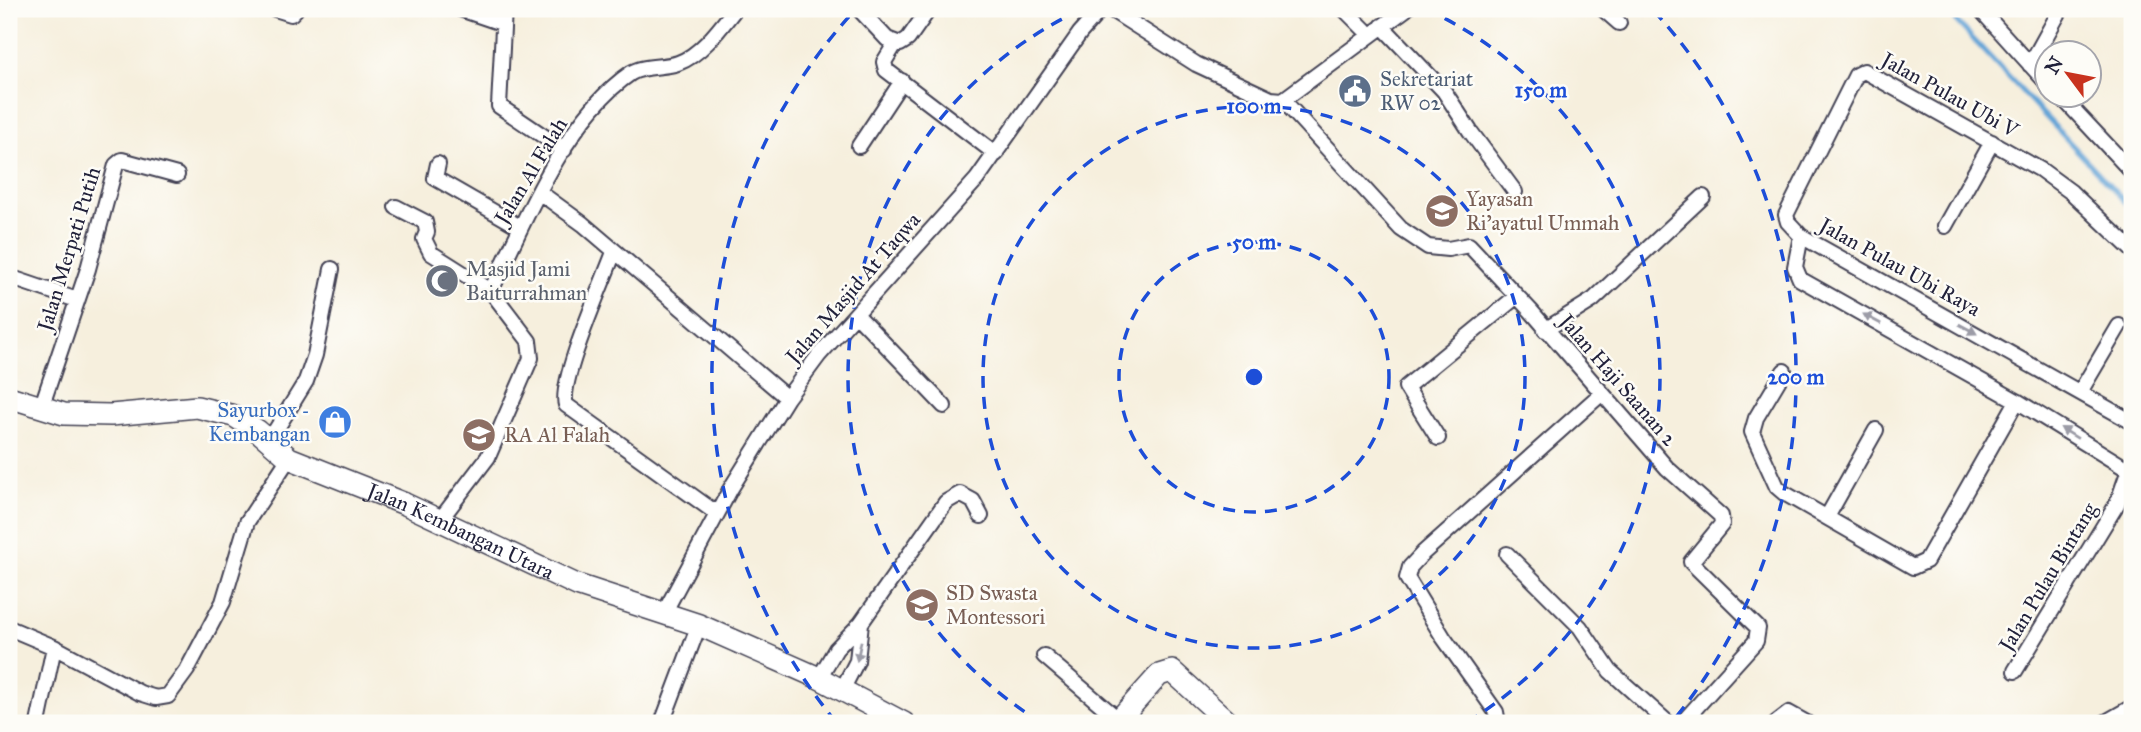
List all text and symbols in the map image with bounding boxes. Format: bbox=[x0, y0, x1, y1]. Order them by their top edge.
north arrow bbox=[2032, 38, 2102, 108]
street label: Jalan Pulau Ubi V bbox=[1875, 46, 2024, 144]
text: N bbox=[2040, 52, 2068, 78]
place label: Sekretariat RW 02 bbox=[1380, 66, 1474, 116]
public building icon: Sekretariat RW 02 bbox=[1336, 72, 1374, 110]
text: 150 m bbox=[1515, 77, 1567, 103]
text: 100 m bbox=[1227, 93, 1282, 119]
street label: Jalan Al Falah bbox=[488, 113, 573, 231]
street label: Jalan Merpati Putih bbox=[31, 163, 106, 336]
place label: Yayasan Ri'ayatul Ummah bbox=[1466, 186, 1620, 236]
school or university icon: Yayasan Ri'ayatul Ummah bbox=[1423, 192, 1461, 230]
street label: Jalan Masjid At Taqwa bbox=[779, 207, 926, 370]
street label: Jalan Pulau Ubi Raya bbox=[1813, 211, 1985, 322]
text: 50 m bbox=[1232, 229, 1276, 255]
place label: Masjid Jami Baiturrahman bbox=[466, 256, 587, 306]
mosque icon: Masjid Jami Baiturrahman bbox=[423, 262, 461, 300]
street label: Jalan Haji Saanan 2 bbox=[1552, 307, 1683, 452]
one-way arrow bbox=[1862, 313, 1882, 325]
one-way arrow bbox=[1958, 323, 1978, 335]
text: 200 m bbox=[1768, 364, 1825, 390]
centre of rings bbox=[1242, 365, 1266, 389]
place label: Sayurbox - Kembangan bbox=[209, 397, 310, 447]
shop icon: Sayurbox - Kembangan bbox=[316, 403, 354, 441]
school or university icon: RA Al Falah bbox=[460, 416, 498, 454]
place label: RA Al Falah bbox=[504, 422, 610, 448]
one-way arrow bbox=[2059, 427, 2079, 440]
street label: Jalan Kembangan Utara bbox=[362, 477, 558, 585]
street label: Jalan Pulau Bintang bbox=[1992, 498, 2103, 658]
place label: SD Swasta Montessori bbox=[946, 580, 1045, 630]
school or university icon: SD Swasta Montessori bbox=[903, 586, 941, 624]
one-way arrow bbox=[853, 641, 864, 663]

